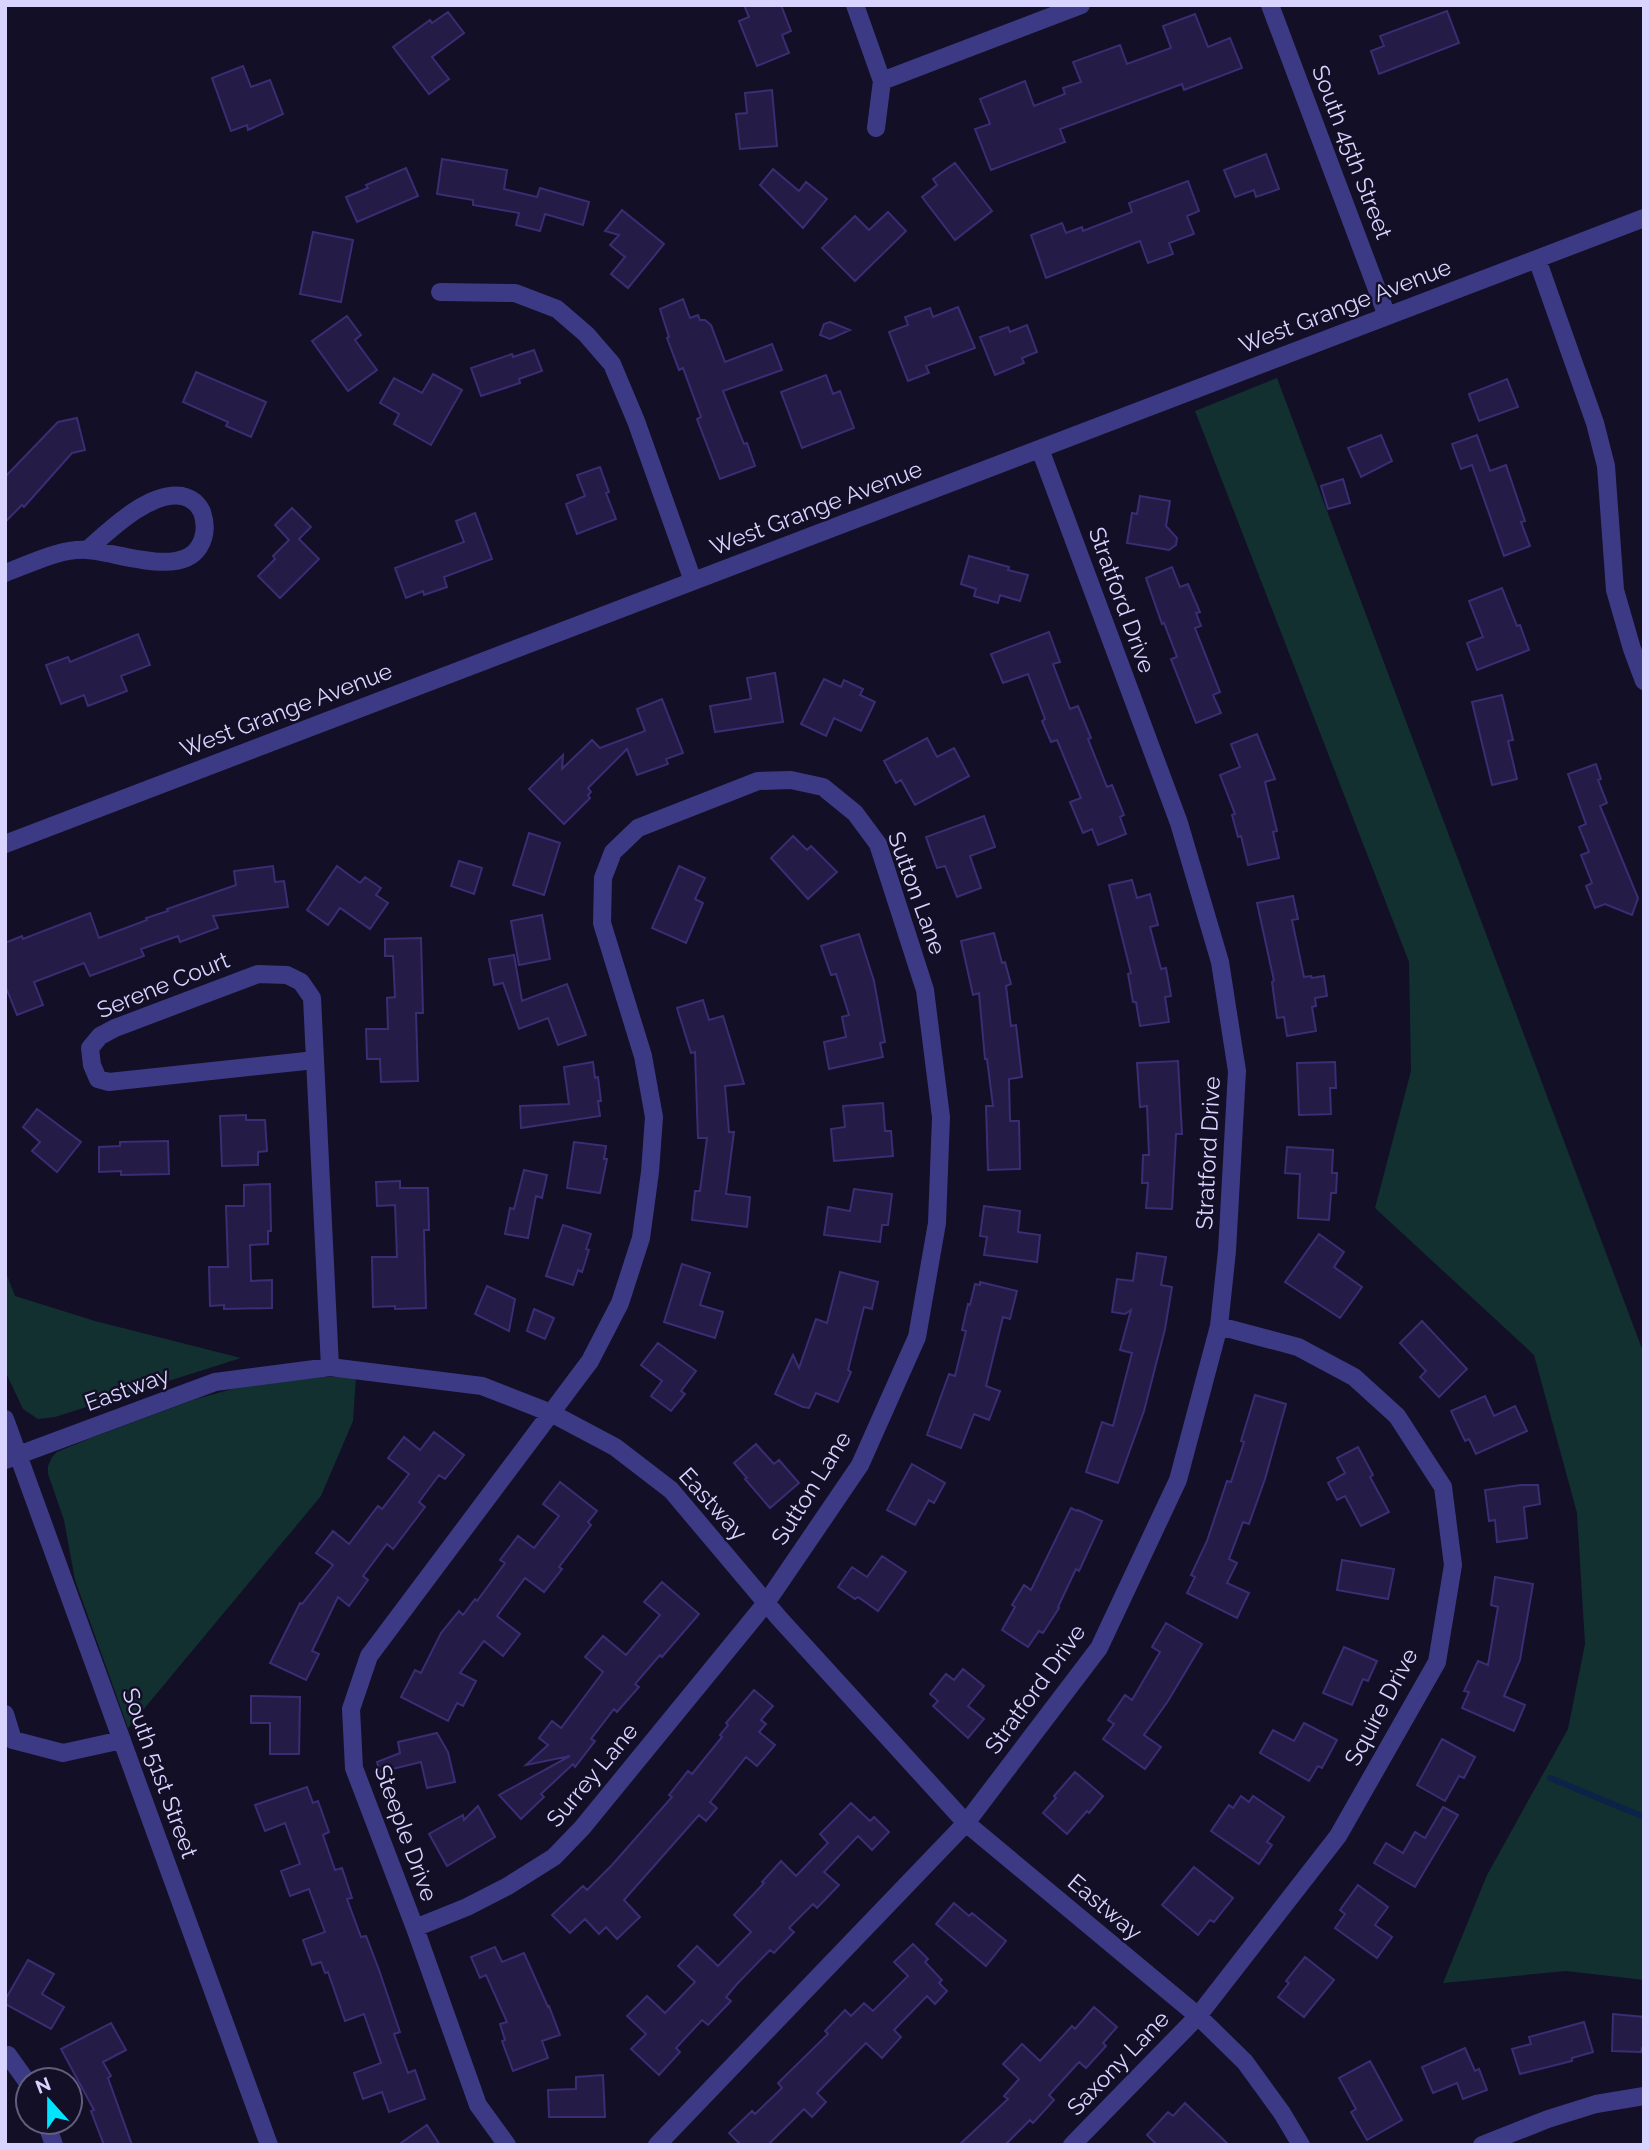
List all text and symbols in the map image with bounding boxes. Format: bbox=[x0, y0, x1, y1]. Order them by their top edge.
street label: South 45th Street bbox=[1307, 61, 1398, 243]
street label: West Grange Avenue bbox=[1235, 253, 1455, 358]
street label: West Grange Avenue bbox=[706, 455, 926, 560]
street label: Stratford Drive bbox=[1084, 523, 1161, 676]
street label: West Grange Avenue bbox=[176, 657, 396, 762]
street label: Sutton Lane bbox=[883, 828, 952, 958]
street label: Serene Court bbox=[93, 946, 233, 1023]
street label: Stratford Drive bbox=[1190, 1076, 1225, 1230]
street label: Eastway bbox=[81, 1361, 173, 1416]
street label: Sutton Lane bbox=[765, 1426, 856, 1549]
street label: Eastway bbox=[674, 1462, 753, 1546]
street label: Stratford Drive bbox=[979, 1619, 1091, 1759]
street label: Squire Drive bbox=[1338, 1644, 1423, 1770]
street label: South 51st Street bbox=[117, 1684, 204, 1862]
street label: Surrey Lane bbox=[540, 1717, 643, 1832]
street label: Steeple Drive bbox=[369, 1761, 444, 1905]
street label: Eastway bbox=[1063, 1868, 1148, 1945]
street label: Saxony Lane bbox=[1061, 2005, 1174, 2121]
north arrow bbox=[14, 2066, 84, 2136]
text: N bbox=[32, 2072, 54, 2098]

